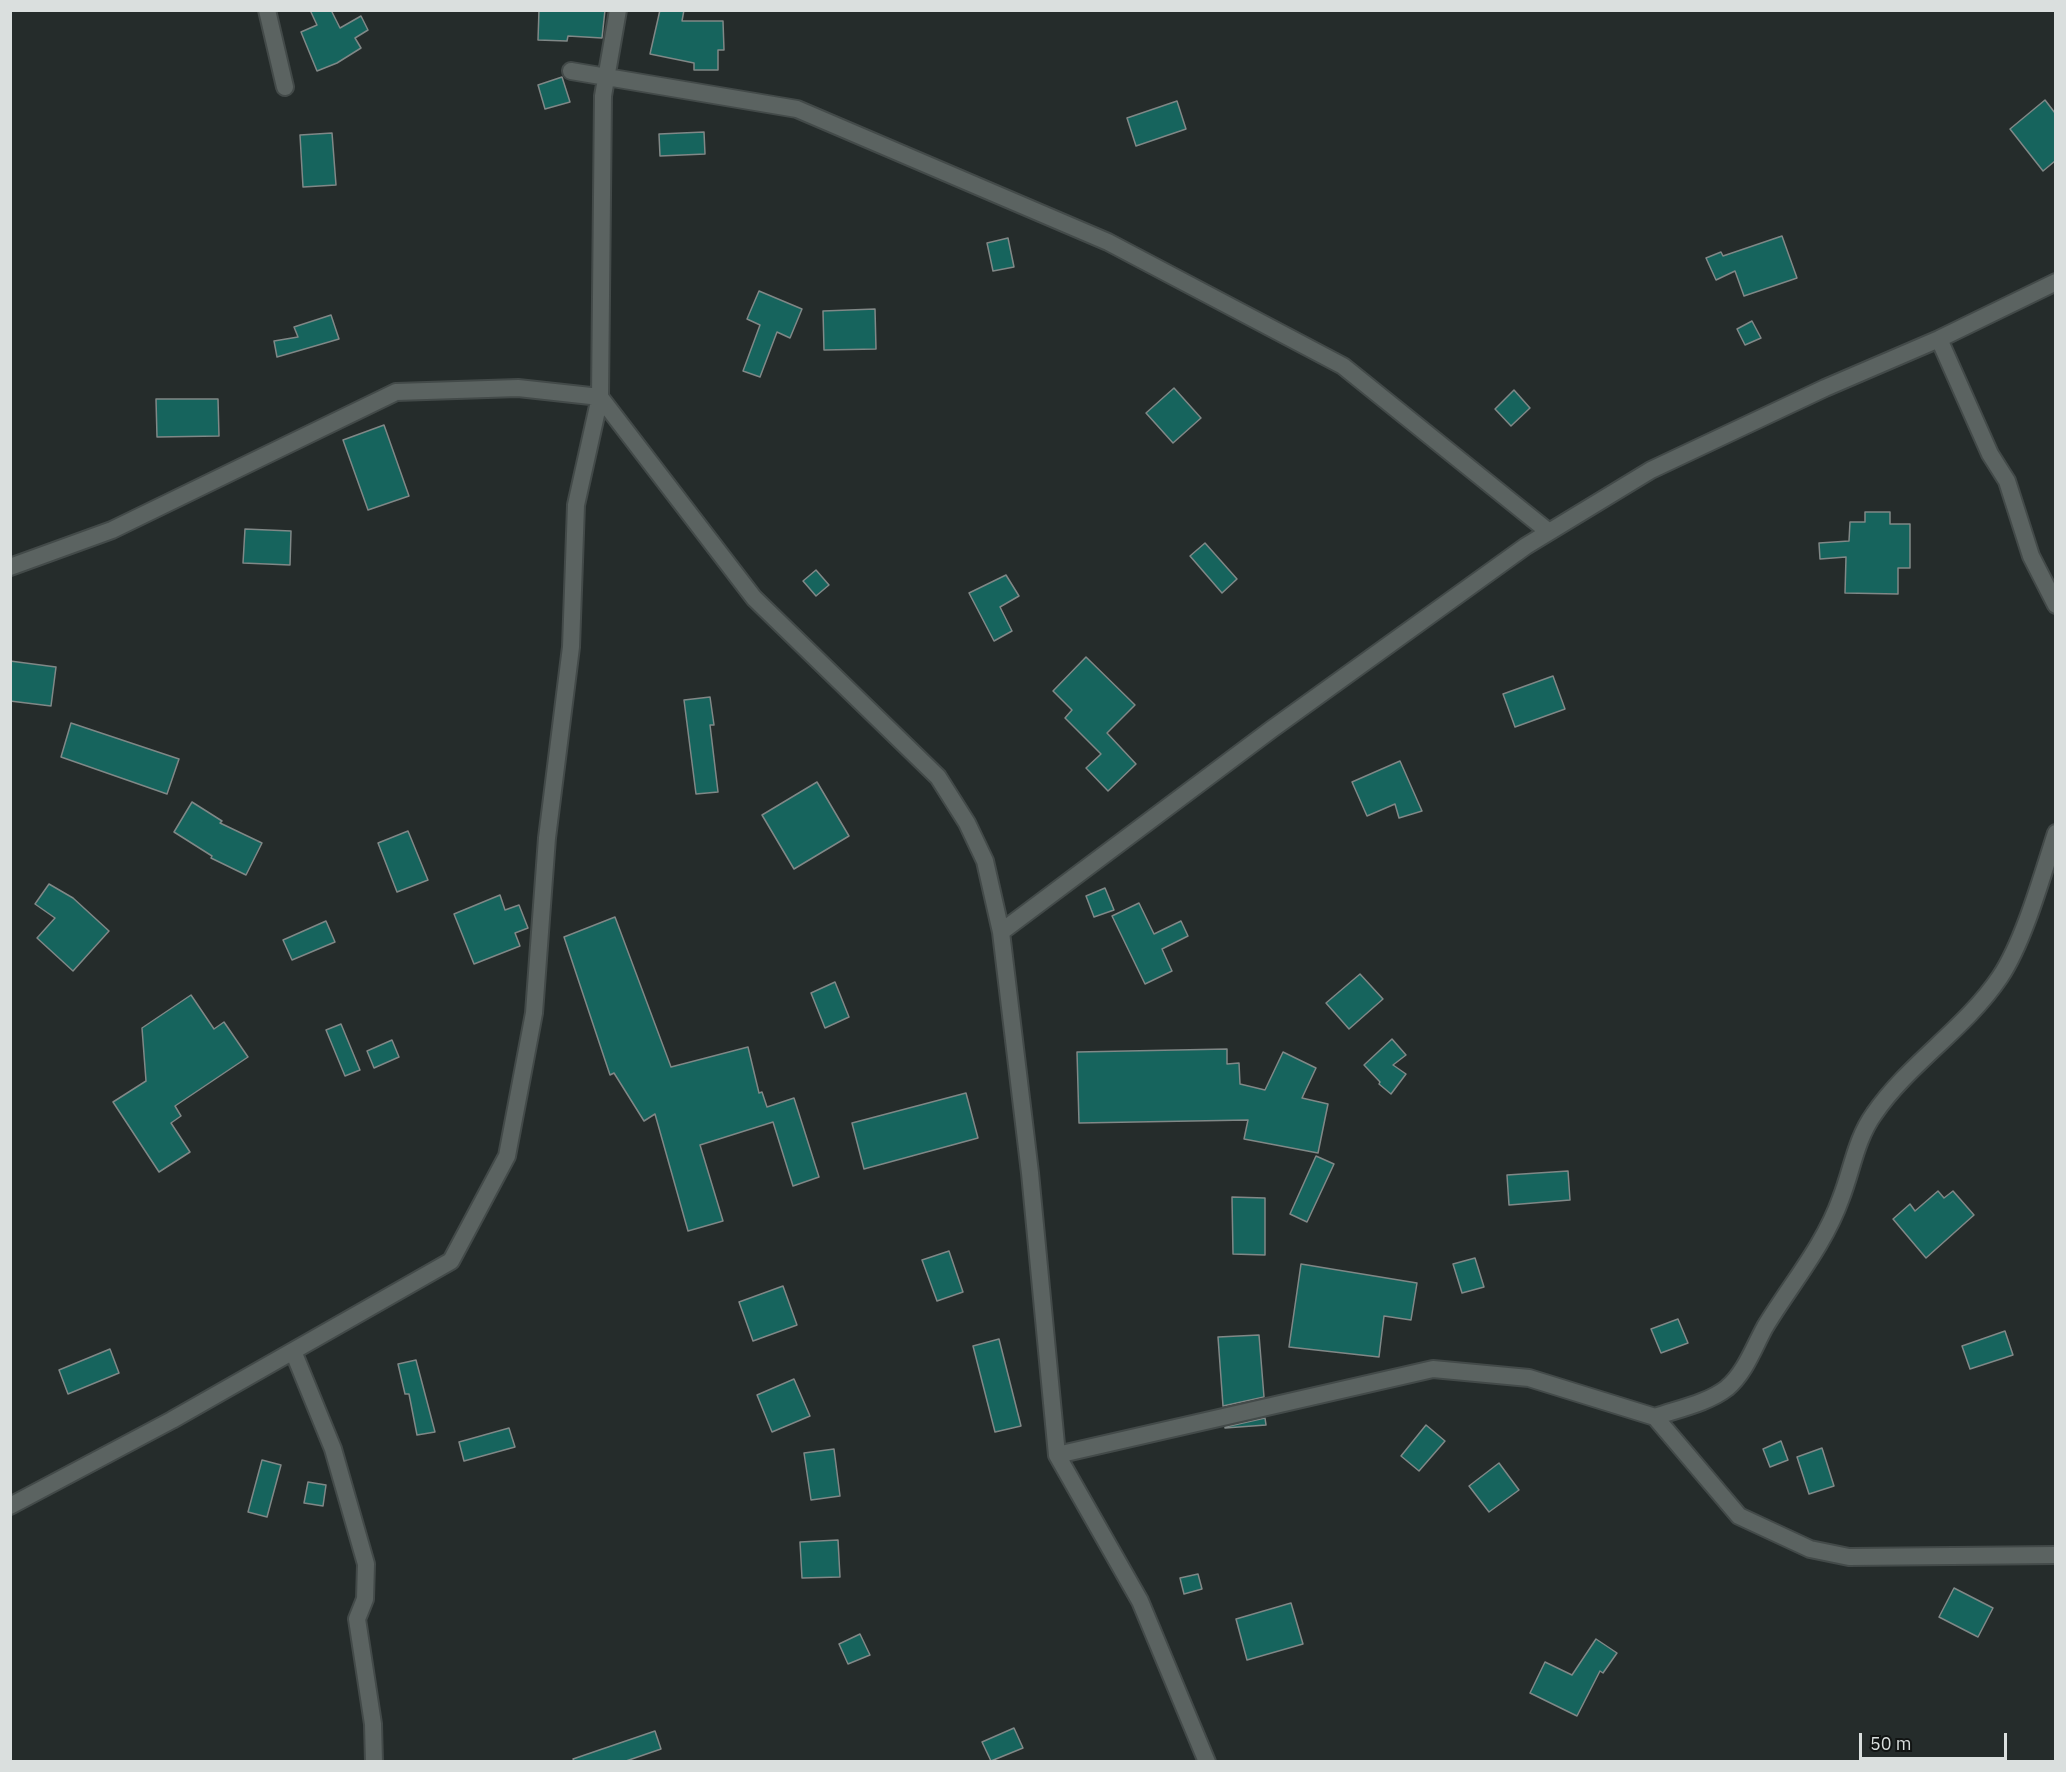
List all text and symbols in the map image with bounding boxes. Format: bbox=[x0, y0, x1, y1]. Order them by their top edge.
scale bar bbox=[1862, 1721, 2010, 1759]
text: 50 m bbox=[1870, 1732, 1912, 1755]

